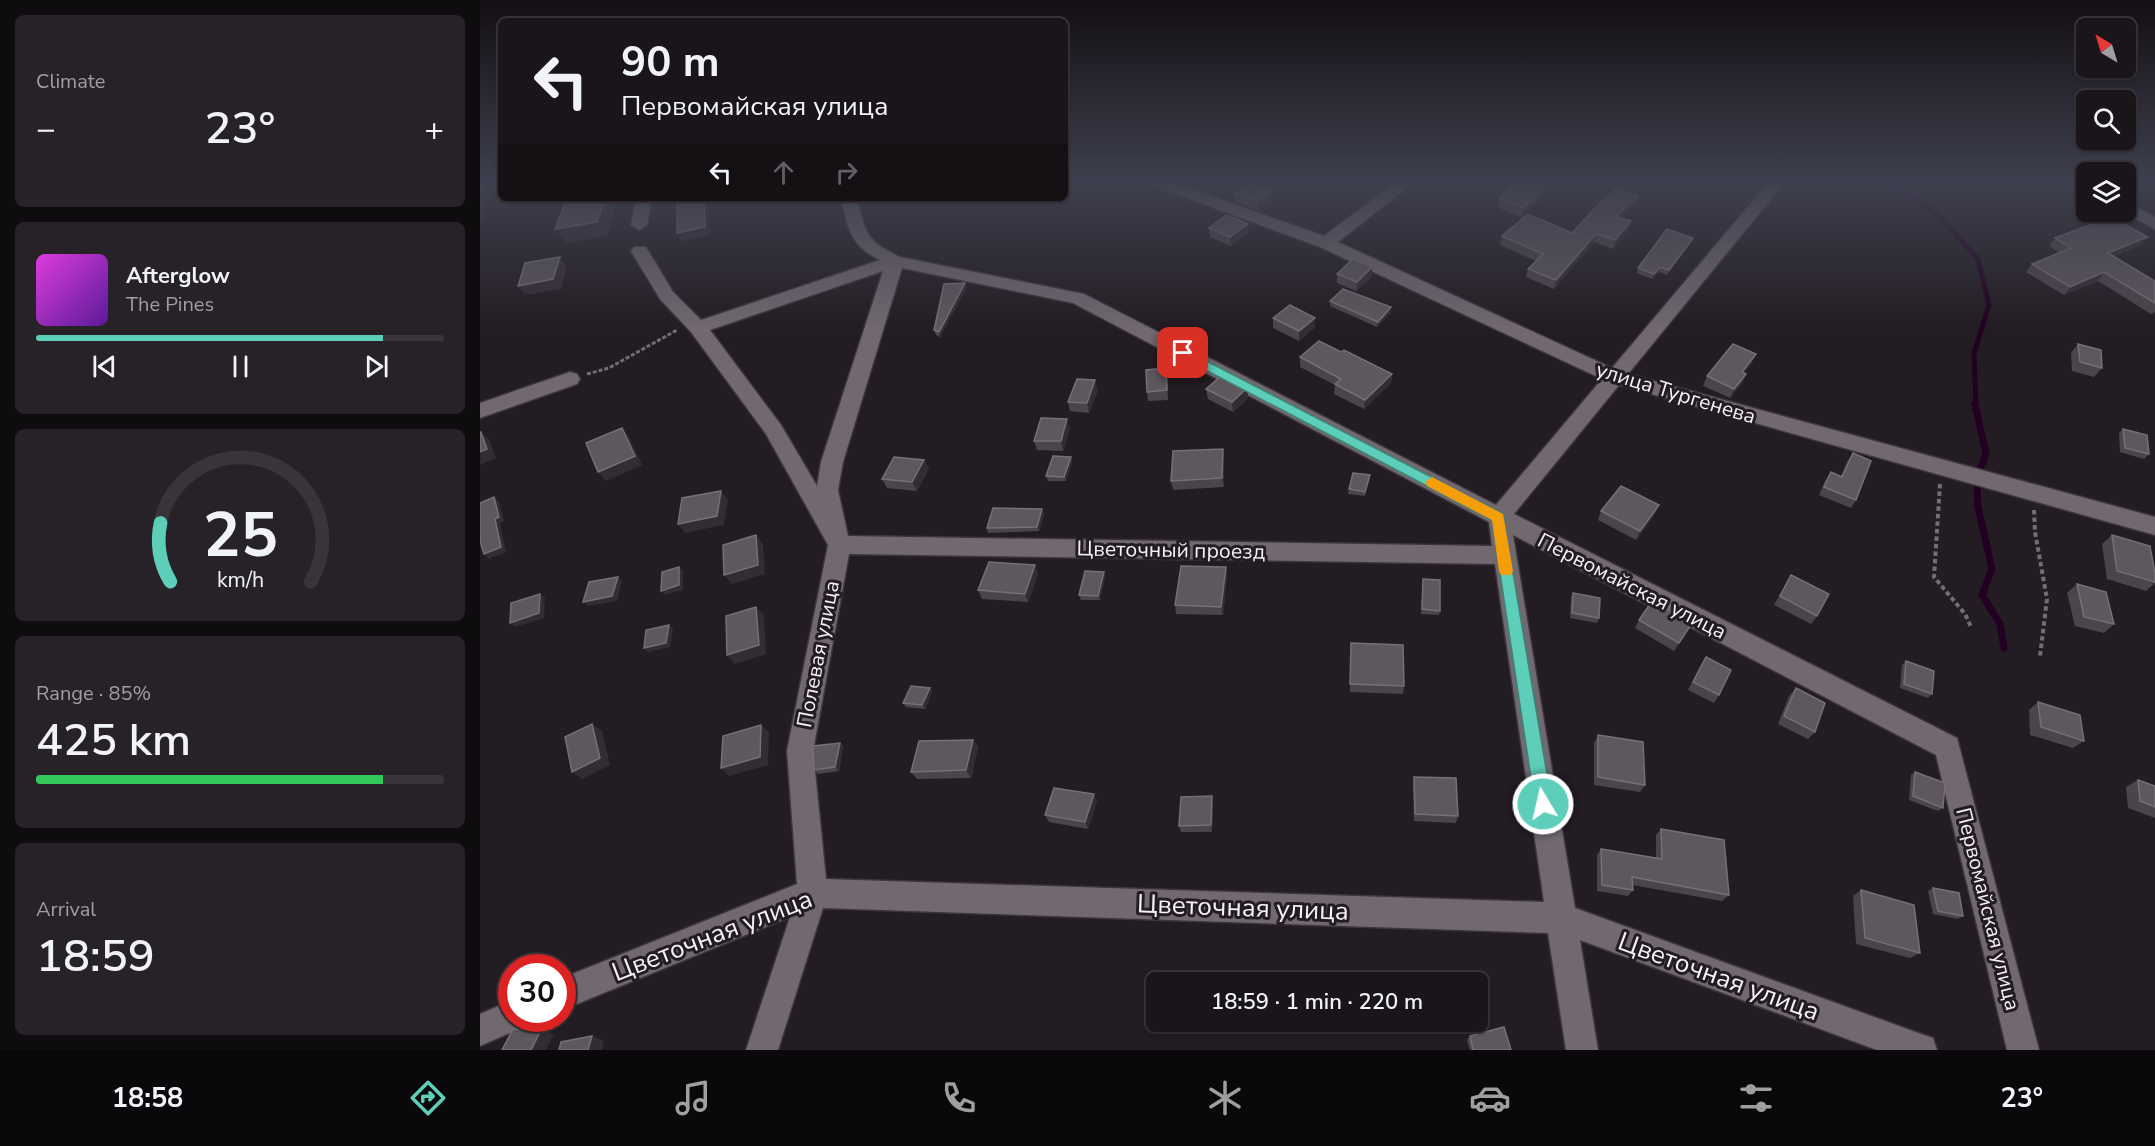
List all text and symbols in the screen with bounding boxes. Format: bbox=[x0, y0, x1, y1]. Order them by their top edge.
north arrow bbox=[2076, 18, 2136, 78]
map controls bbox=[2076, 18, 2136, 222]
text: 90 m bbox=[621, 34, 720, 91]
icon: left bbox=[522, 42, 600, 120]
text: Climate bbox=[36, 68, 105, 95]
text: Первомайская улица bbox=[621, 88, 889, 125]
button: search bbox=[2076, 90, 2136, 150]
text: 23° bbox=[205, 98, 275, 159]
text: − bbox=[36, 107, 56, 152]
text: + bbox=[424, 107, 444, 152]
icon: left bbox=[704, 156, 737, 189]
icon: ahead bbox=[767, 156, 800, 189]
icon: right bbox=[830, 156, 863, 189]
button: layers bbox=[2076, 162, 2136, 222]
text: Afterglow bbox=[126, 261, 230, 291]
text: The Pines bbox=[126, 291, 214, 318]
pin bbox=[1157, 327, 1208, 378]
icon: arrive bbox=[1166, 336, 1199, 369]
icon: previous bbox=[88, 350, 121, 383]
icon: pause bbox=[224, 350, 257, 383]
icon: next bbox=[360, 350, 393, 383]
street label: улица Тургенева bbox=[1593, 355, 1759, 431]
text: 25 bbox=[203, 493, 277, 578]
street label: Первомайская улица bbox=[1533, 526, 1731, 646]
street label: Цветочный проезд bbox=[1076, 534, 1266, 566]
text: km/h bbox=[216, 565, 264, 595]
street label: Полевая улица bbox=[790, 578, 846, 730]
text: Range · 85% bbox=[36, 680, 151, 707]
text: 425 km bbox=[36, 710, 191, 771]
position arrow bbox=[1511, 772, 1575, 836]
street label: Первомайская улица bbox=[1949, 805, 2027, 1013]
street label: Цветочная улица bbox=[607, 881, 817, 990]
street label: Цветочная улица bbox=[1136, 886, 1349, 929]
text: Arrival bbox=[36, 896, 96, 923]
street label: Цветочная улица bbox=[1613, 924, 1824, 1029]
text: 18:59 bbox=[36, 926, 155, 987]
speed limit sign: 30 bbox=[498, 954, 576, 1032]
text: 18:59 · 1 min · 220 m bbox=[1211, 987, 1423, 1017]
icon: directions bbox=[407, 1077, 449, 1119]
icon: music bbox=[672, 1077, 714, 1119]
icon: phone bbox=[938, 1077, 980, 1119]
icon: climate bbox=[1204, 1077, 1246, 1119]
icon: car bbox=[1469, 1077, 1511, 1119]
icon: filters bbox=[1735, 1077, 1777, 1119]
text: 18:58 bbox=[112, 1080, 183, 1117]
text: 23° bbox=[2000, 1080, 2043, 1117]

